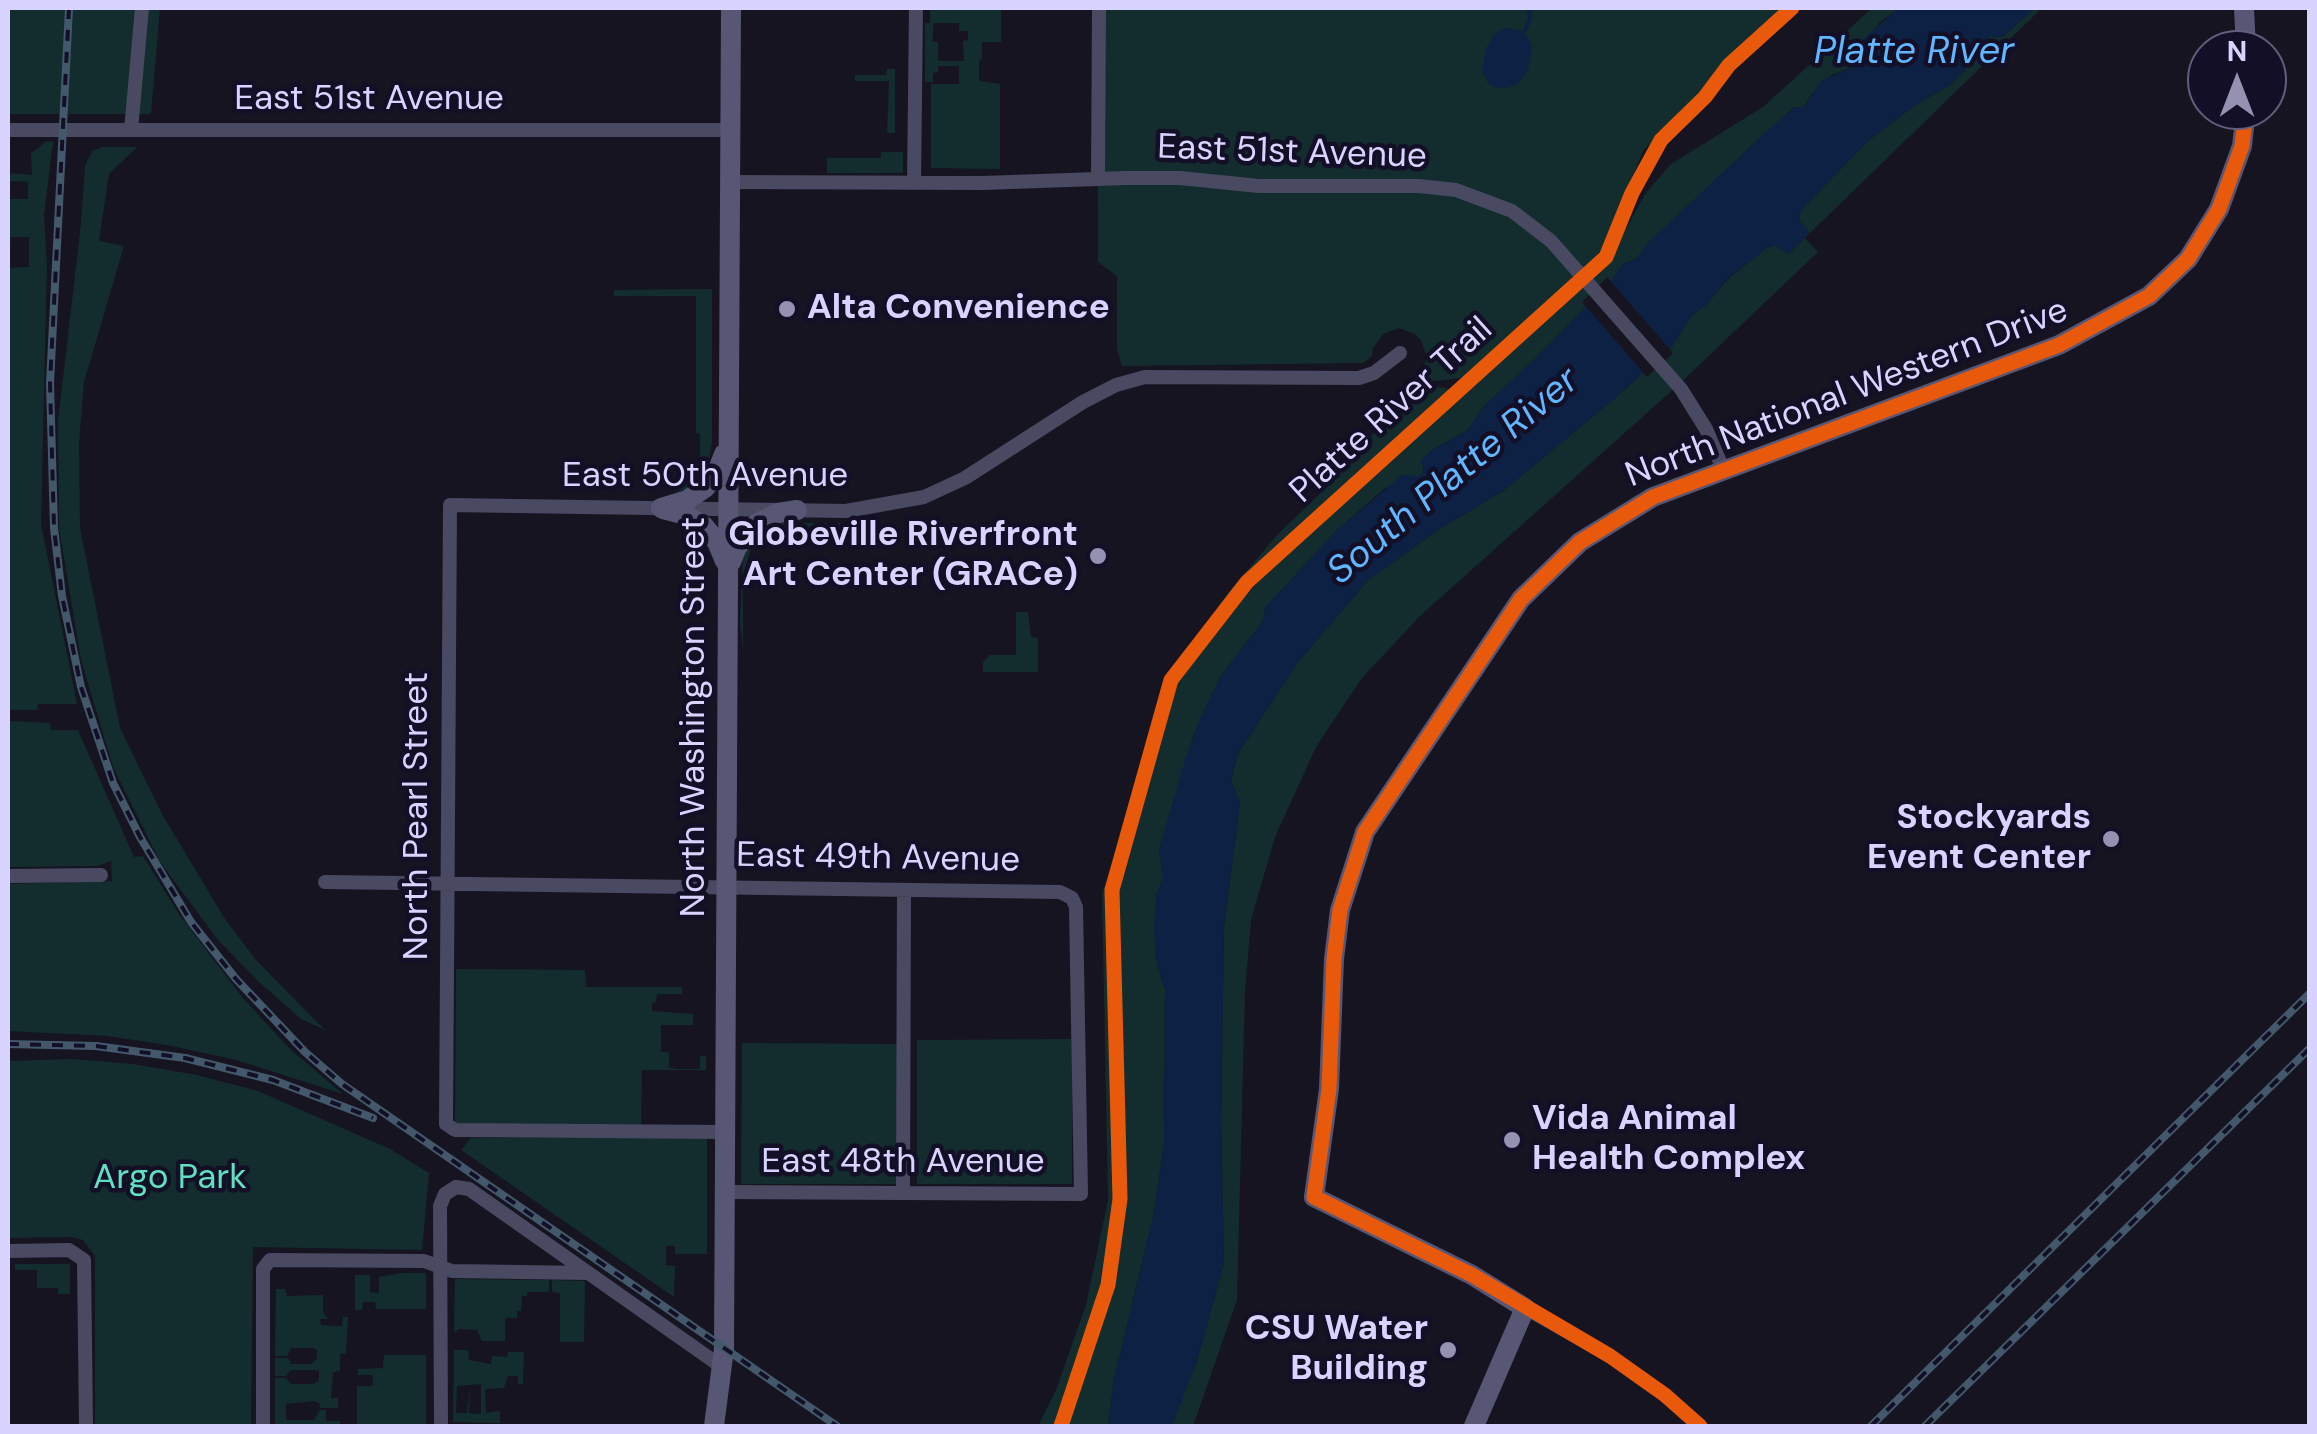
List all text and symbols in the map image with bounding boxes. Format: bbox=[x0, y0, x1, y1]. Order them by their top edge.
water label: Platte River bbox=[1814, 30, 2014, 76]
north arrow bbox=[2187, 30, 2287, 130]
text: N bbox=[2227, 33, 2247, 70]
street label: East 51st Avenue bbox=[234, 79, 504, 121]
street label: East 51st Avenue bbox=[1157, 127, 1427, 179]
place label: Alta Convenience bbox=[807, 288, 1110, 330]
street label: North National Western Drive bbox=[1620, 290, 2074, 498]
marker: Alta Convenience bbox=[776, 298, 798, 320]
street label: Platte River Trail bbox=[1282, 309, 1502, 513]
water label: South Platte River bbox=[1319, 359, 1589, 595]
street label: East 50th Avenue bbox=[562, 456, 848, 498]
place label: Globeville Riverfront Art Center (GRACe) bbox=[728, 515, 1078, 597]
street label: North Washington Street bbox=[674, 517, 716, 917]
marker: Globeville Riverfront Art Center (GRACe) bbox=[1087, 545, 1109, 567]
street label: North Pearl Street bbox=[397, 672, 439, 960]
place label: Stockyards Event Center bbox=[1867, 798, 2091, 880]
marker: Stockyards Event Center bbox=[2100, 828, 2122, 850]
street label: East 49th Avenue bbox=[736, 836, 1020, 882]
place label: Vida Animal Health Complex bbox=[1532, 1099, 1805, 1181]
marker: Vida Animal Health Complex bbox=[1501, 1129, 1523, 1151]
street label: East 48th Avenue bbox=[761, 1142, 1045, 1184]
park label: Argo Park bbox=[93, 1158, 247, 1200]
place label: CSU Water Building bbox=[1245, 1309, 1428, 1391]
marker: CSU Water Building bbox=[1437, 1339, 1459, 1361]

